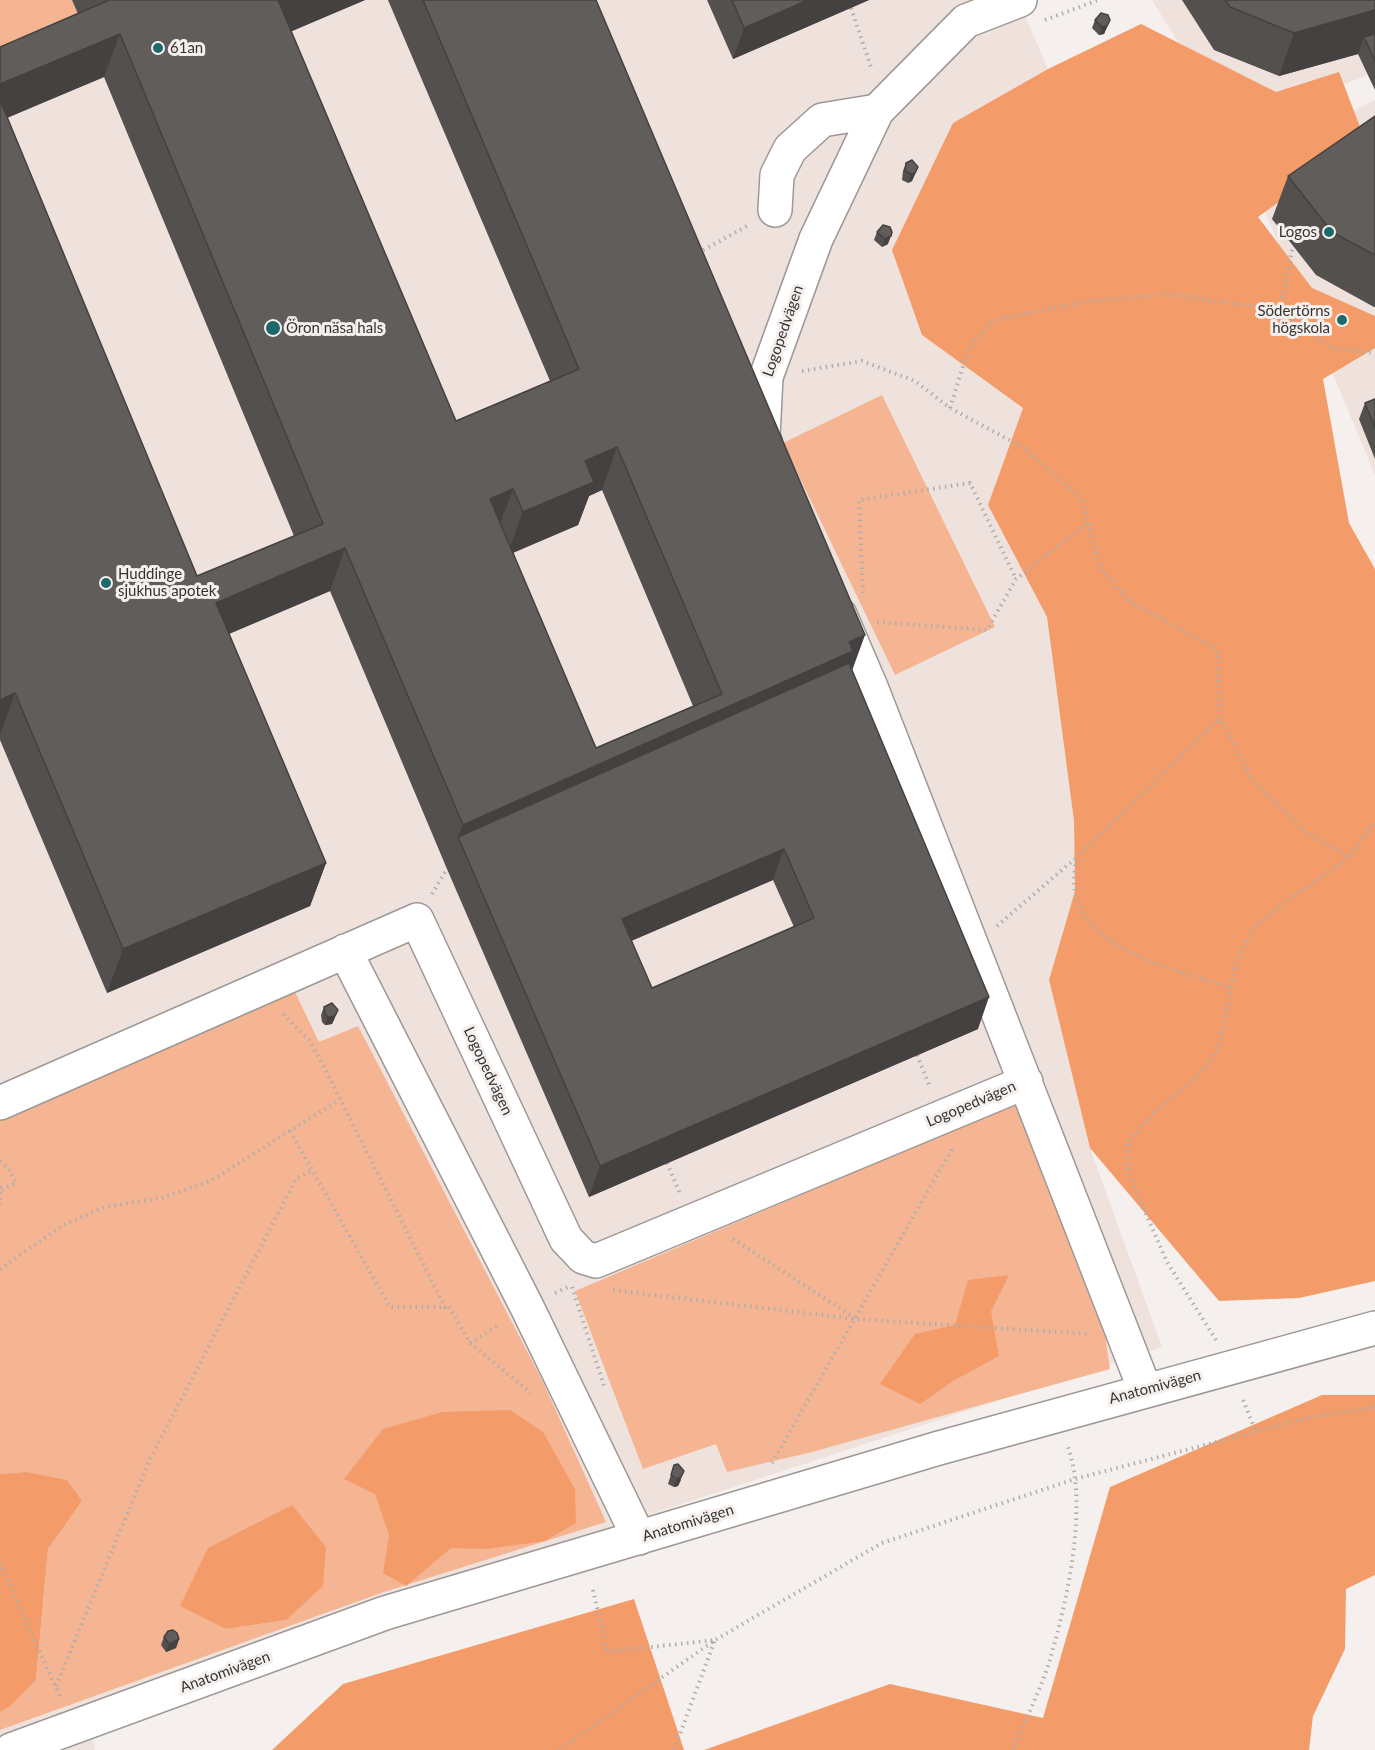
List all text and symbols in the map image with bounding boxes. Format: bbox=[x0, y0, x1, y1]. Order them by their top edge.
place label: 61an bbox=[170, 39, 203, 57]
marker: 61an bbox=[151, 41, 165, 55]
place label: Logos bbox=[1279, 223, 1317, 241]
marker: Logos bbox=[1322, 225, 1336, 239]
street label: Logopedvägen bbox=[759, 283, 807, 379]
place label: Södertörns högskola bbox=[1257, 302, 1330, 337]
marker: Södertörns högskola bbox=[1335, 313, 1349, 327]
marker: Öron näsa hals bbox=[264, 319, 282, 337]
place label: Öron näsa hals bbox=[286, 319, 383, 337]
place label: Huddinge sjukhus apotek bbox=[118, 565, 216, 600]
marker: Huddinge sjukhus apotek bbox=[99, 576, 113, 590]
street label: Logopedvägen bbox=[460, 1024, 516, 1118]
street label: Logopedvägen bbox=[924, 1077, 1018, 1131]
street label: Anatomivägen bbox=[1107, 1366, 1203, 1408]
street label: Anatomivägen bbox=[640, 1501, 736, 1545]
street label: Anatomivägen bbox=[177, 1647, 273, 1697]

